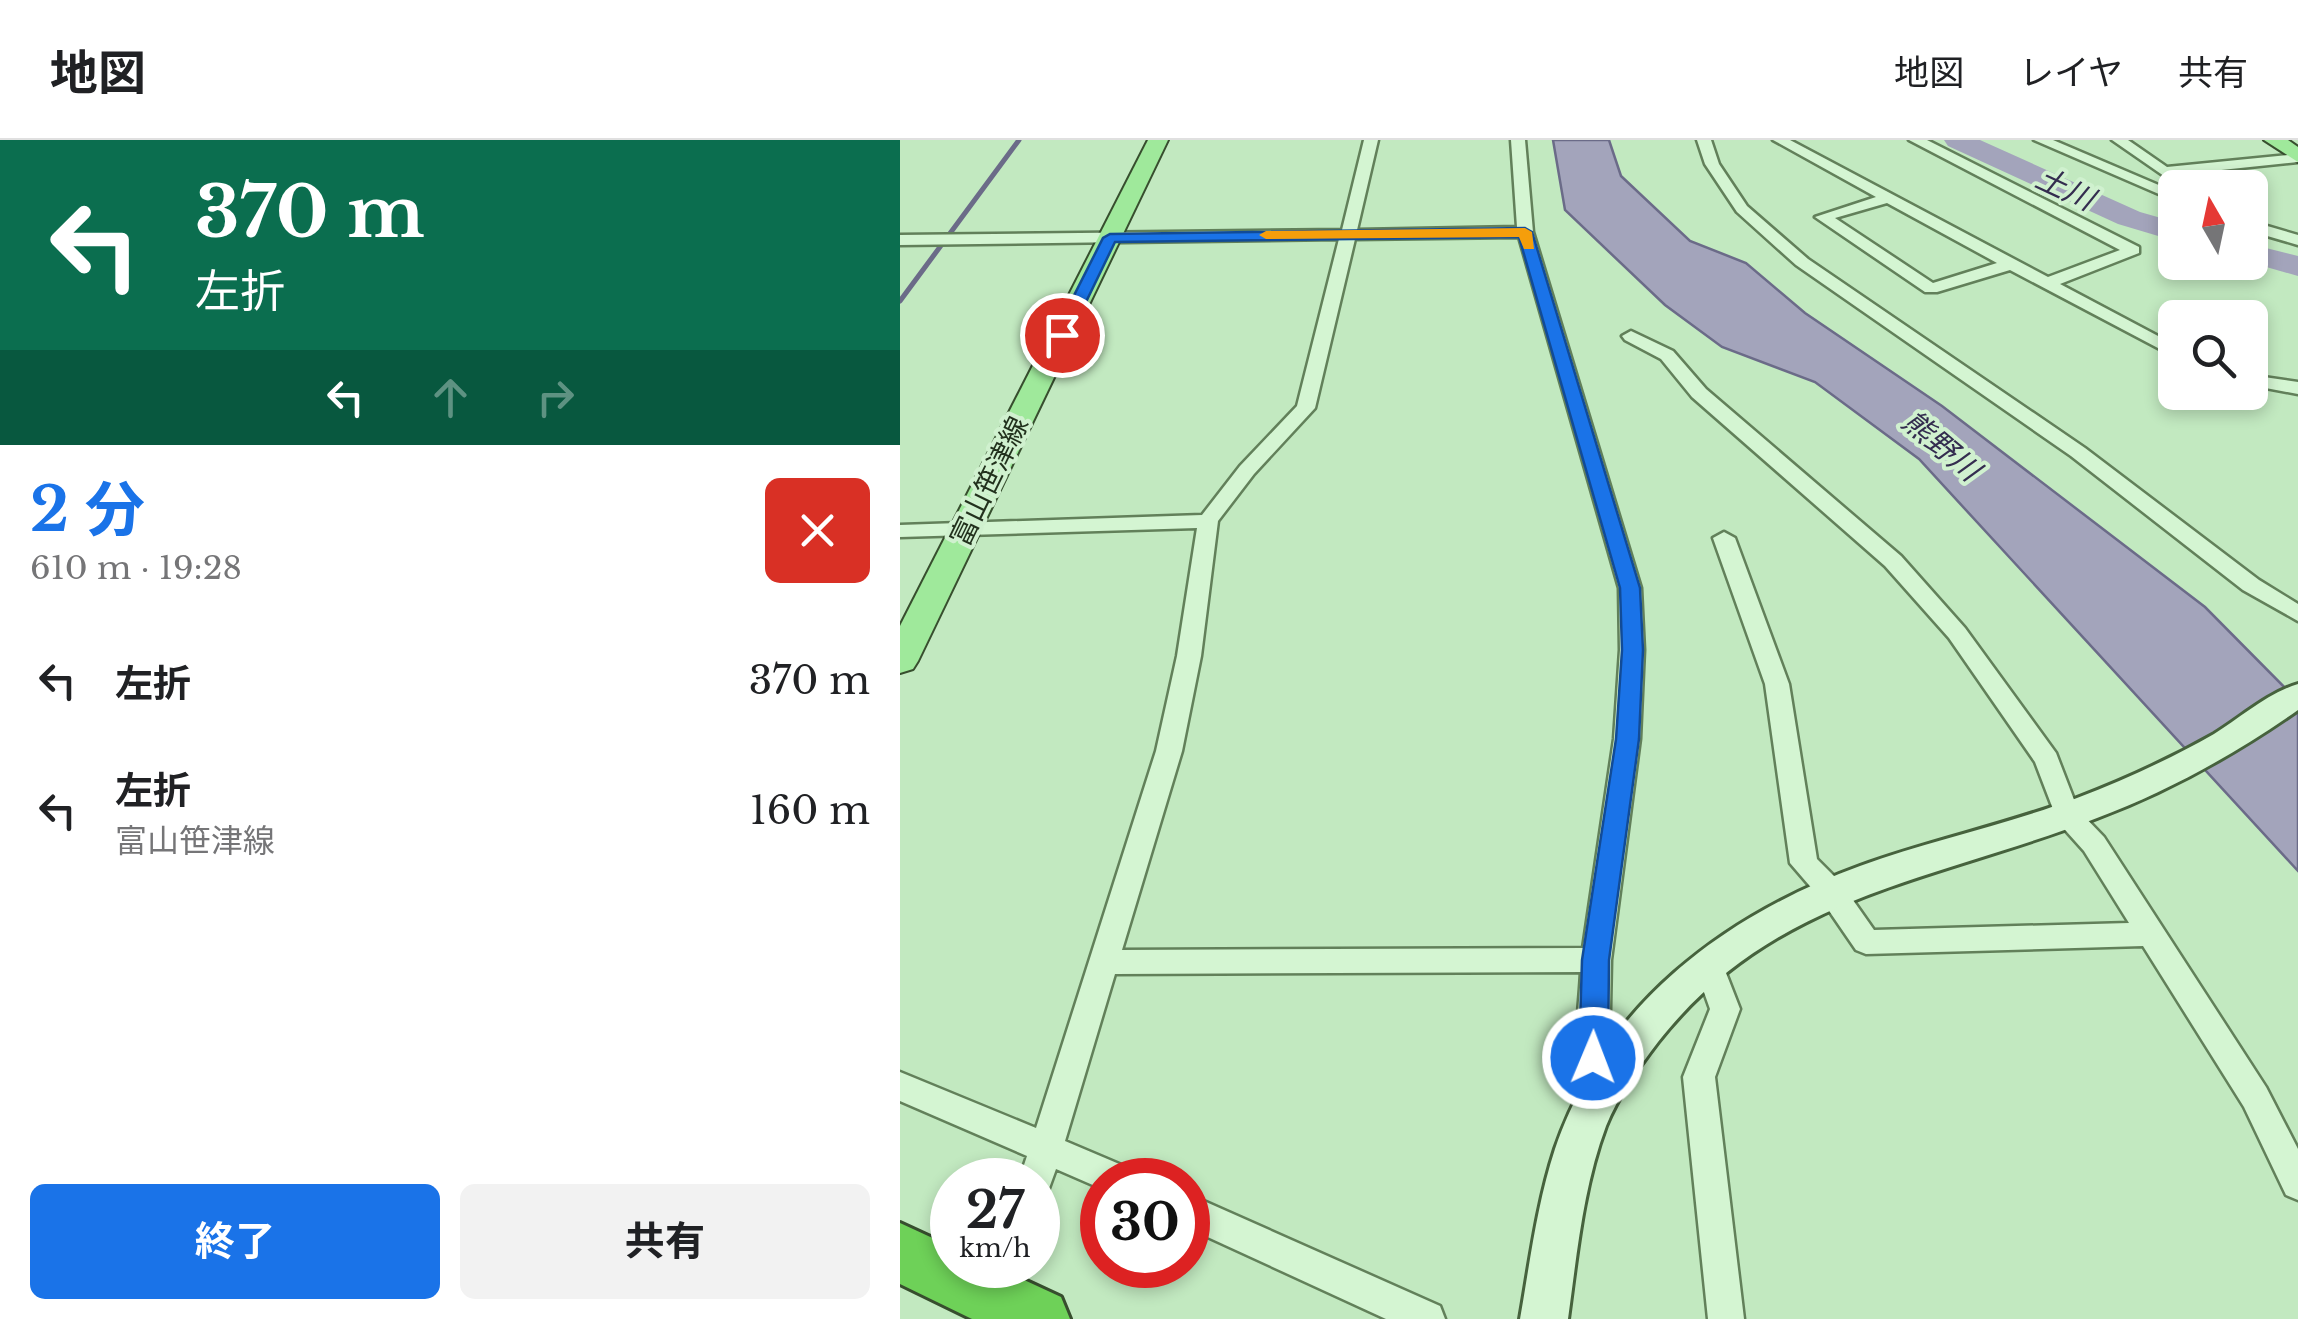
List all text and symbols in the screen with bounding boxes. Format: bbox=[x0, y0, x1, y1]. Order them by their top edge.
text: 地図 bbox=[50, 43, 146, 103]
text: 地図 bbox=[1894, 51, 1964, 94]
text: レイヤ bbox=[2019, 51, 2123, 94]
text: 共有 bbox=[2178, 51, 2248, 94]
water label: 土川 bbox=[2030, 159, 2103, 219]
text: 370 m bbox=[195, 169, 425, 256]
north arrow bbox=[2158, 170, 2268, 280]
map controls bbox=[2158, 170, 2268, 410]
icon: left bbox=[30, 180, 160, 310]
text: 左折 bbox=[195, 263, 285, 319]
pin bbox=[1020, 293, 1105, 378]
button: search bbox=[2158, 300, 2268, 410]
icon: arrive bbox=[1035, 308, 1090, 363]
icon: left bbox=[318, 370, 373, 425]
icon: ahead bbox=[423, 370, 478, 425]
icon: right bbox=[528, 370, 583, 425]
water label: 熊野川 bbox=[1895, 403, 1990, 491]
street label: 富山笹津線 bbox=[943, 411, 1036, 552]
text: 2 分 bbox=[30, 473, 145, 547]
button: close bbox=[765, 478, 870, 583]
text: 610 m · 19:28 bbox=[30, 548, 242, 588]
icon: left bbox=[30, 653, 85, 708]
text: 370 m bbox=[749, 657, 870, 704]
text: 左折 bbox=[115, 660, 191, 707]
text: 左折 bbox=[115, 767, 191, 814]
icon: left bbox=[30, 783, 85, 838]
text: 160 m bbox=[750, 787, 870, 834]
text: 富山笹津線 bbox=[115, 821, 275, 861]
position arrow bbox=[1541, 1006, 1645, 1110]
speed limit sign: 30 bbox=[1080, 1158, 1210, 1288]
text: 27 bbox=[966, 1179, 1024, 1242]
button: 終了 bbox=[30, 1184, 440, 1299]
button: 共有 bbox=[460, 1184, 870, 1299]
text: km/h bbox=[960, 1233, 1030, 1264]

